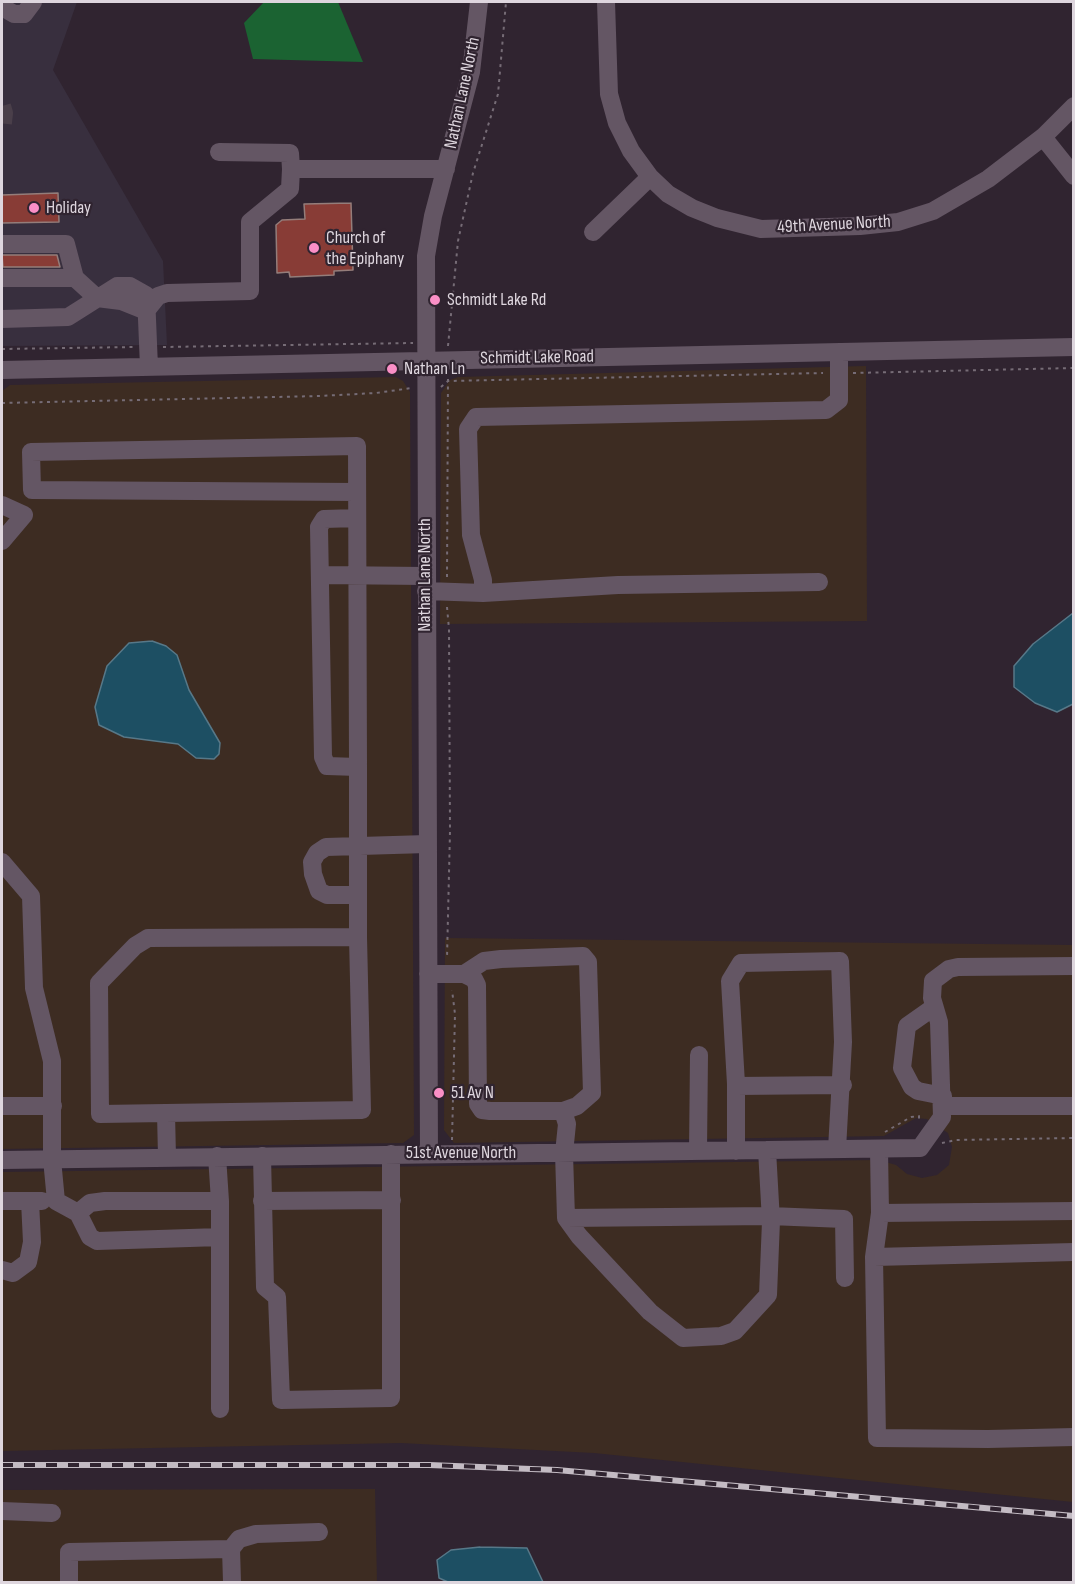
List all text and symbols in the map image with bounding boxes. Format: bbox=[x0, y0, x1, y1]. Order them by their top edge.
street label: Nathan Lane North bbox=[441, 35, 485, 151]
place label: Holiday bbox=[46, 197, 91, 219]
marker: Holiday bbox=[27, 201, 41, 215]
street label: 49th Avenue North bbox=[777, 211, 891, 239]
place label: Church of the Epiphany bbox=[326, 227, 404, 270]
marker: Church of the Epiphany bbox=[307, 241, 321, 255]
place label: Schmidt Lake Rd bbox=[447, 289, 546, 311]
marker: Schmidt Lake Rd bbox=[428, 293, 442, 307]
street label: Schmidt Lake Road bbox=[480, 346, 594, 370]
place label: Nathan Ln bbox=[404, 358, 465, 380]
marker: Nathan Ln bbox=[385, 362, 399, 376]
street label: Nathan Lane North bbox=[414, 518, 436, 632]
place label: 51 Av N bbox=[451, 1082, 494, 1104]
marker: 51 Av N bbox=[432, 1086, 446, 1100]
street label: 51st Avenue North bbox=[406, 1142, 516, 1164]

